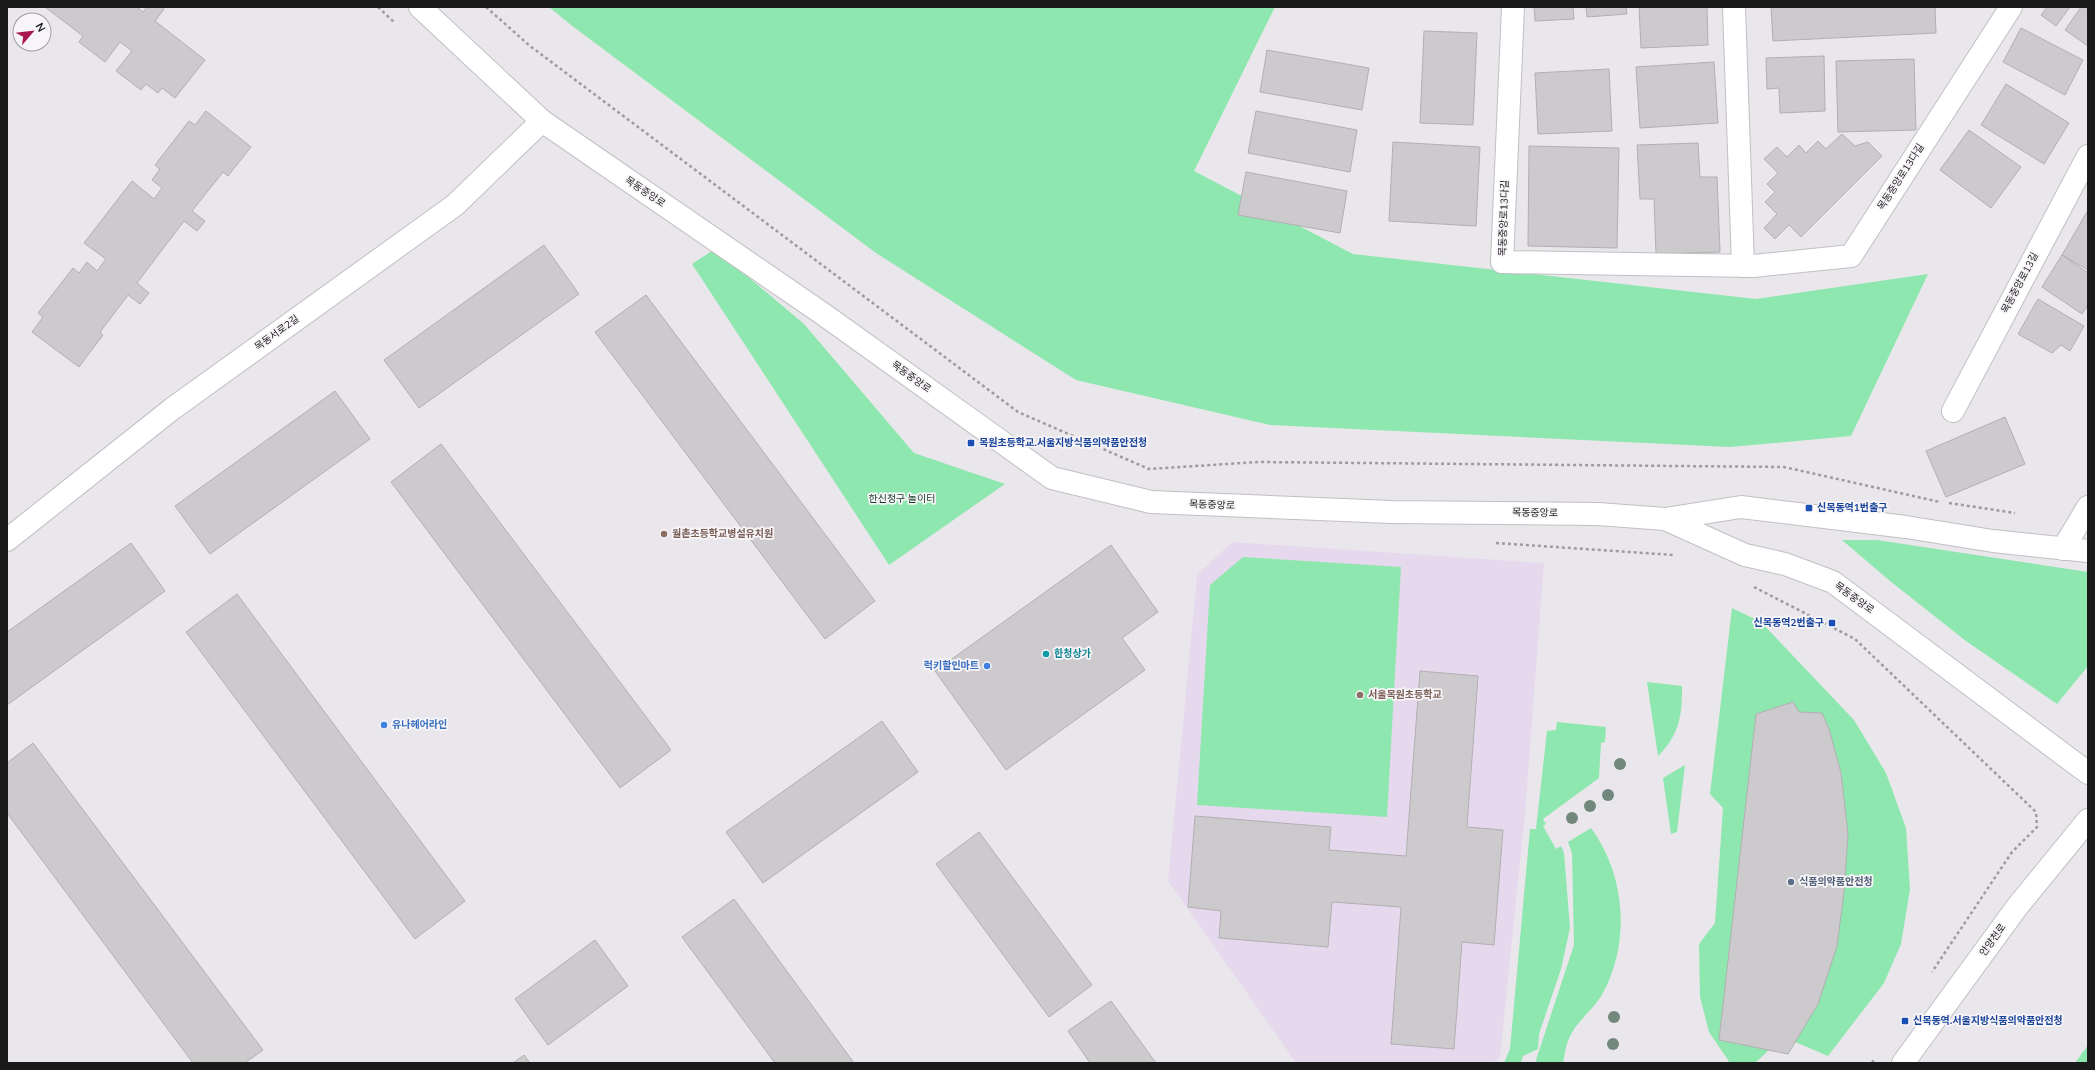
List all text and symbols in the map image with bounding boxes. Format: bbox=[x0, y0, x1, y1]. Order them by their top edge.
north arrow bbox=[12, 12, 52, 52]
text: N bbox=[32, 20, 49, 35]
street label: 목동중앙로13다길 bbox=[1874, 141, 1928, 213]
street label: 목동중앙로 bbox=[622, 173, 668, 211]
street label: 목동중앙로13다길 bbox=[1496, 180, 1512, 256]
street label: 목동중앙로13길 bbox=[1998, 250, 2042, 316]
street label: 목동서로2길 bbox=[252, 312, 302, 354]
street label: 목동중앙로 bbox=[888, 358, 934, 396]
place label: 목원초등학교.서울지방식품의약품안전청 bbox=[979, 436, 1147, 450]
marker: 목원초등학교.서울지방식품의약품안전청 bbox=[966, 438, 976, 448]
park label: 한신청구 놀이터 bbox=[869, 492, 935, 506]
street label: 목동중앙로 bbox=[1189, 497, 1235, 513]
place label: 신목동역1번출구 bbox=[1817, 501, 1887, 515]
marker: 신목동역1번출구 bbox=[1804, 503, 1814, 513]
street label: 목동중앙로 bbox=[1512, 506, 1558, 520]
place label: 월촌초등학교병설유치원 bbox=[672, 527, 773, 541]
marker: 월촌초등학교병설유치원 bbox=[659, 529, 669, 539]
street label: 목동중앙로 bbox=[1831, 579, 1877, 617]
place label: 신목동역2번출구 bbox=[1754, 616, 1824, 630]
marker: 신목동역2번출구 bbox=[1827, 618, 1837, 628]
place label: 한청상가 bbox=[1054, 647, 1092, 661]
marker: 한청상가 bbox=[1041, 649, 1051, 659]
place label: 럭키할인마트 bbox=[924, 659, 979, 673]
marker: 럭키할인마트 bbox=[982, 661, 992, 671]
place label: 서울목원초등학교 bbox=[1368, 688, 1442, 702]
marker: 서울목원초등학교 bbox=[1355, 690, 1365, 700]
place label: 유나헤어라인 bbox=[392, 718, 447, 732]
marker: 유나헤어라인 bbox=[379, 720, 389, 730]
place label: 식품의약품안전청 bbox=[1799, 875, 1873, 889]
marker: 식품의약품안전청 bbox=[1786, 877, 1796, 887]
street label: 안양천로 bbox=[1977, 921, 2009, 959]
place label: 신목동역.서울지방식품의약품안전청 bbox=[1913, 1014, 2063, 1028]
marker: 신목동역.서울지방식품의약품안전청 bbox=[1900, 1016, 1910, 1026]

